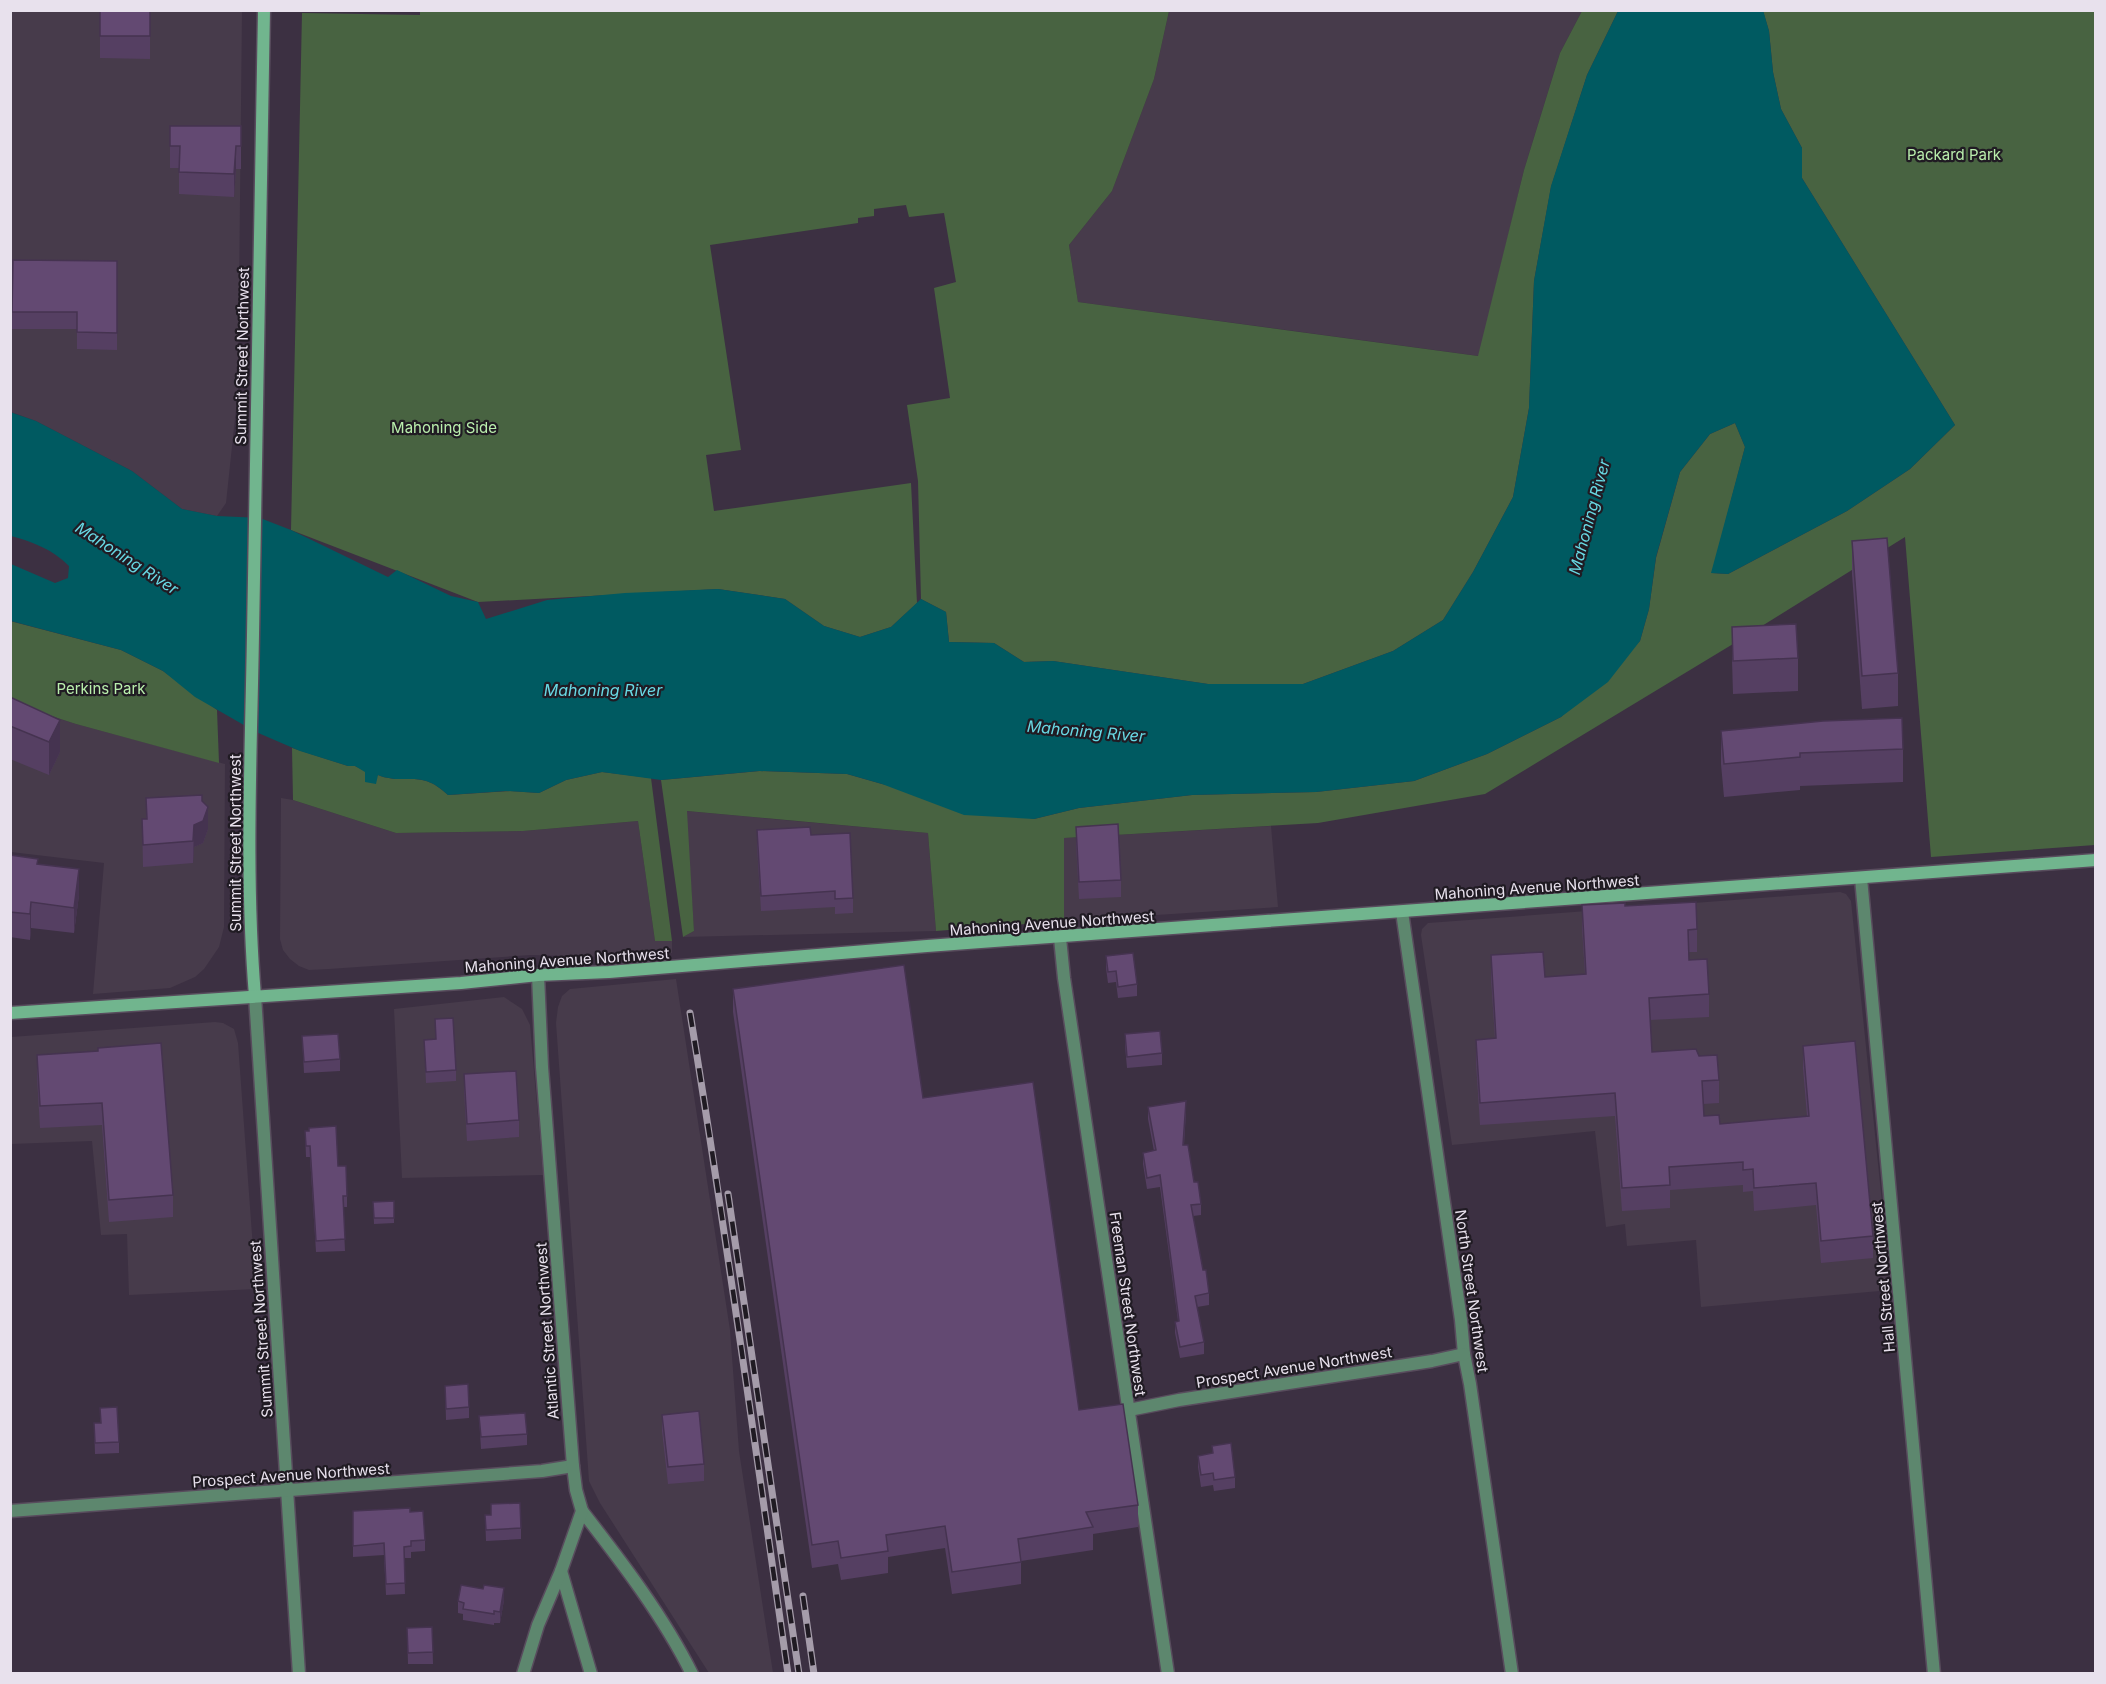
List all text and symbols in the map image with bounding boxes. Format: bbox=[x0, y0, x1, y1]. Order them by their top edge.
park label: Packard Park bbox=[1907, 145, 2002, 164]
street label: Summit Street Northwest bbox=[231, 267, 253, 445]
park label: Mahoning Side bbox=[391, 418, 497, 437]
water label: Mahoning River bbox=[1564, 456, 1614, 577]
water label: Mahoning River bbox=[72, 517, 183, 599]
park label: Perkins Park bbox=[56, 679, 146, 698]
water label: Mahoning River bbox=[544, 680, 663, 700]
water label: Mahoning River bbox=[1026, 716, 1147, 746]
street label: Summit Street Northwest bbox=[226, 754, 245, 932]
street label: Mahoning Avenue Northwest bbox=[1434, 870, 1640, 904]
street label: Mahoning Avenue Northwest bbox=[949, 906, 1155, 940]
street label: Mahoning Avenue Northwest bbox=[464, 943, 670, 977]
street label: Hall Street Northwest bbox=[1867, 1201, 1899, 1353]
street label: North Street Northwest bbox=[1451, 1208, 1493, 1374]
street label: Freeman Street Northwest bbox=[1106, 1211, 1150, 1398]
street label: Summit Street Northwest bbox=[245, 1240, 277, 1418]
street label: Atlantic Street Northwest bbox=[531, 1242, 563, 1420]
street label: Prospect Avenue Northwest bbox=[1195, 1342, 1393, 1392]
street label: Prospect Avenue Northwest bbox=[192, 1459, 390, 1491]

